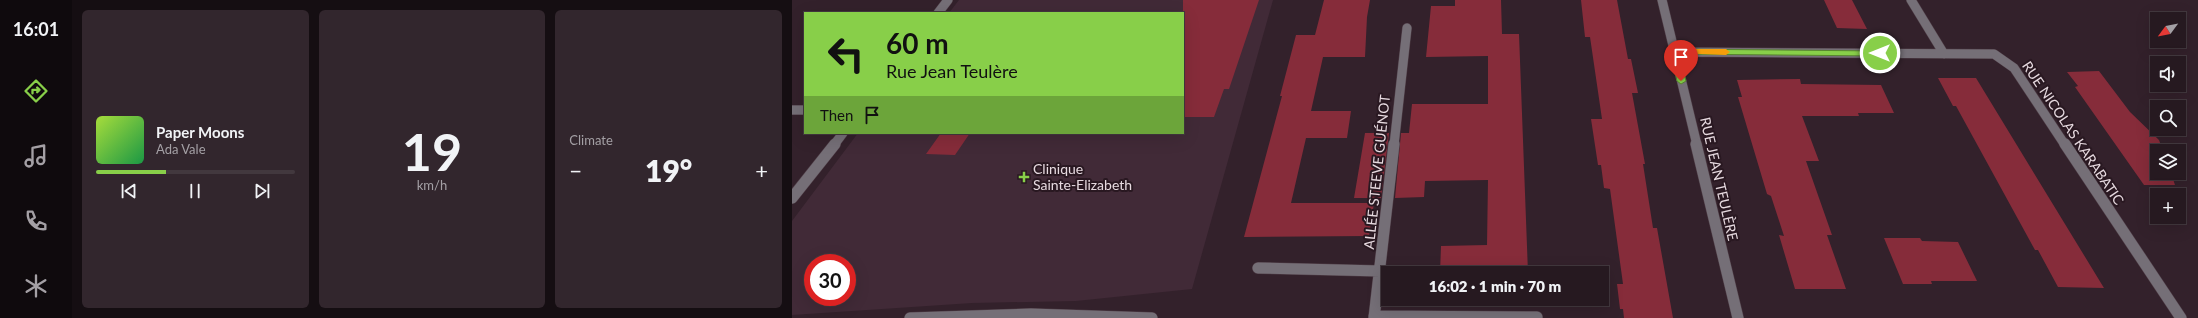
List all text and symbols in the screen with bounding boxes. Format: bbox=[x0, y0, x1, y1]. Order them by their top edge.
north arrow bbox=[2150, 12, 2186, 48]
map controls bbox=[2150, 12, 2186, 224]
text: 16:01 bbox=[13, 18, 59, 40]
text: 60 m bbox=[886, 26, 949, 60]
icon: left bbox=[820, 28, 872, 80]
position arrow bbox=[1859, 32, 1901, 74]
pin bbox=[1664, 40, 1698, 81]
icon: arrive bbox=[1670, 46, 1692, 68]
button: sound bbox=[2150, 56, 2186, 92]
street label: RUE NICOLAS KARABATIC bbox=[2019, 58, 2128, 208]
text: Rue Jean Teulère bbox=[886, 60, 1018, 82]
icon: directions bbox=[22, 77, 50, 105]
street label: ALLÉE STEEVE GUÉNOT bbox=[1360, 93, 1393, 250]
button: search bbox=[2150, 100, 2186, 136]
icon: arrive bbox=[861, 104, 883, 126]
text: Then bbox=[820, 106, 853, 124]
street label: RUE JEAN TEULÈRE bbox=[1697, 115, 1742, 242]
text: 19 bbox=[402, 120, 462, 182]
text: Paper Moons bbox=[156, 123, 244, 141]
text: Climate bbox=[569, 132, 613, 148]
text: Ada Vale bbox=[156, 141, 206, 157]
icon: music bbox=[22, 142, 50, 170]
button: layers bbox=[2150, 144, 2186, 180]
text: 19° bbox=[645, 152, 692, 188]
text: − bbox=[569, 157, 582, 184]
text: + bbox=[755, 157, 768, 184]
place label: Clinique Sainte-Elizabeth bbox=[1033, 160, 1132, 193]
marker: Clinique Sainte-Elizabeth bbox=[1018, 171, 1030, 183]
text: km/h bbox=[417, 177, 447, 193]
icon: previous bbox=[118, 180, 140, 202]
icon: pause bbox=[184, 180, 206, 202]
icon: next bbox=[251, 180, 273, 202]
button: + bbox=[2150, 188, 2186, 224]
icon: phone bbox=[22, 207, 50, 235]
speed limit sign: 30 bbox=[804, 254, 856, 306]
icon: climate bbox=[22, 272, 50, 300]
text: 16:02 · 1 min · 70 m bbox=[1429, 277, 1561, 295]

